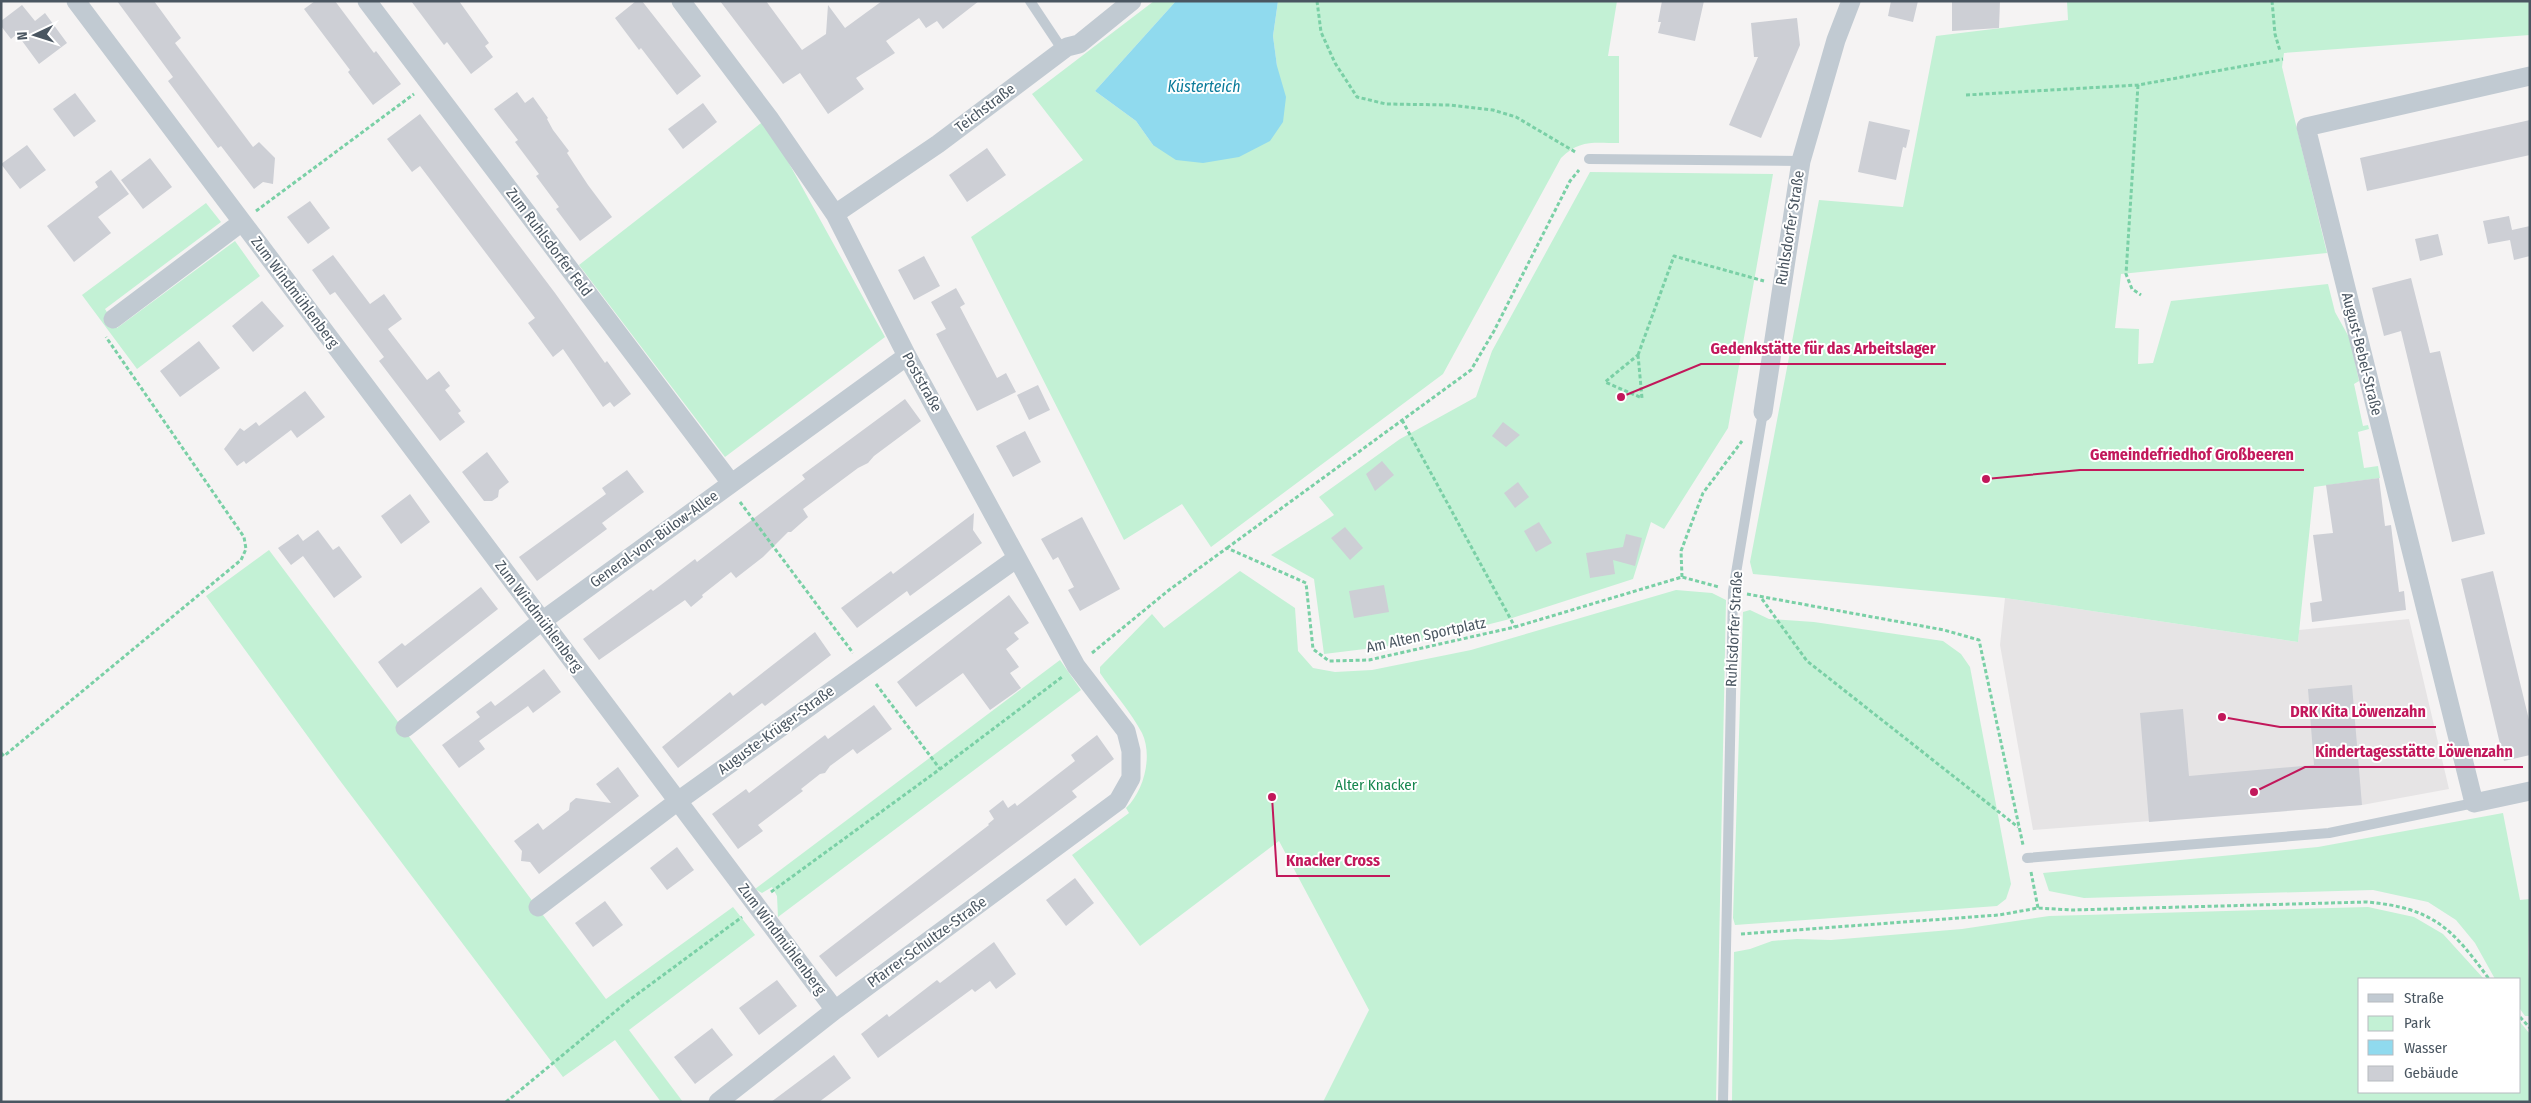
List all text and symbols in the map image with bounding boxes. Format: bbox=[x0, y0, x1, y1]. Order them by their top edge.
north arrow bbox=[10, 10, 60, 60]
text: N bbox=[14, 31, 31, 41]
water label: Küsterteich bbox=[1167, 77, 1241, 96]
street label: Teichstraße bbox=[951, 80, 1019, 136]
street label: Ruhlsdorfer Straße bbox=[1772, 169, 1808, 287]
street label: Zum Ruhlsdorfer Feld bbox=[502, 184, 596, 300]
street label: Zum Windmühlenberg bbox=[247, 233, 343, 351]
street label: August-Bebel-Straße bbox=[2338, 291, 2386, 417]
callout: Gedenkstätte für das Arbeitslager bbox=[1701, 333, 1946, 364]
text: Gedenkstätte für das Arbeitslager bbox=[1710, 339, 1936, 358]
street label: Poststraße bbox=[898, 349, 946, 415]
callout: Gemeindefriedhof Großbeeren bbox=[2080, 439, 2304, 470]
text: Gemeindefriedhof Großbeeren bbox=[2090, 445, 2294, 464]
street label: General-von-Bülow-Allee bbox=[586, 486, 722, 592]
street label: Zum Windmühlenberg bbox=[491, 557, 587, 675]
street label: Ruhlsdorfer Straße bbox=[1722, 571, 1746, 687]
street label: Am Alten Sportplatz bbox=[1365, 614, 1488, 656]
street label: Auguste-Krüger-Straße bbox=[714, 682, 838, 778]
callout: DRK Kita Löwenzahn bbox=[2280, 696, 2436, 727]
text: DRK Kita Löwenzahn bbox=[2290, 702, 2426, 721]
callout: Kindertagesstätte Löwenzahn bbox=[2305, 736, 2523, 767]
text: Kindertagesstätte Löwenzahn bbox=[2315, 742, 2513, 761]
park label: Alter Knacker bbox=[1335, 776, 1418, 794]
callout: Knacker Cross bbox=[1277, 845, 1390, 876]
text: Knacker Cross bbox=[1286, 851, 1380, 870]
street label: Zum Windmühlenberg bbox=[734, 880, 830, 998]
street label: Pfarrer-Schultze-Straße bbox=[864, 893, 990, 991]
legend bbox=[2358, 978, 2521, 1093]
text: Straße bbox=[2404, 989, 2444, 1007]
text: Park bbox=[2404, 1014, 2431, 1032]
text: Wasser bbox=[2404, 1039, 2448, 1057]
text: Gebäude bbox=[2404, 1064, 2459, 1082]

